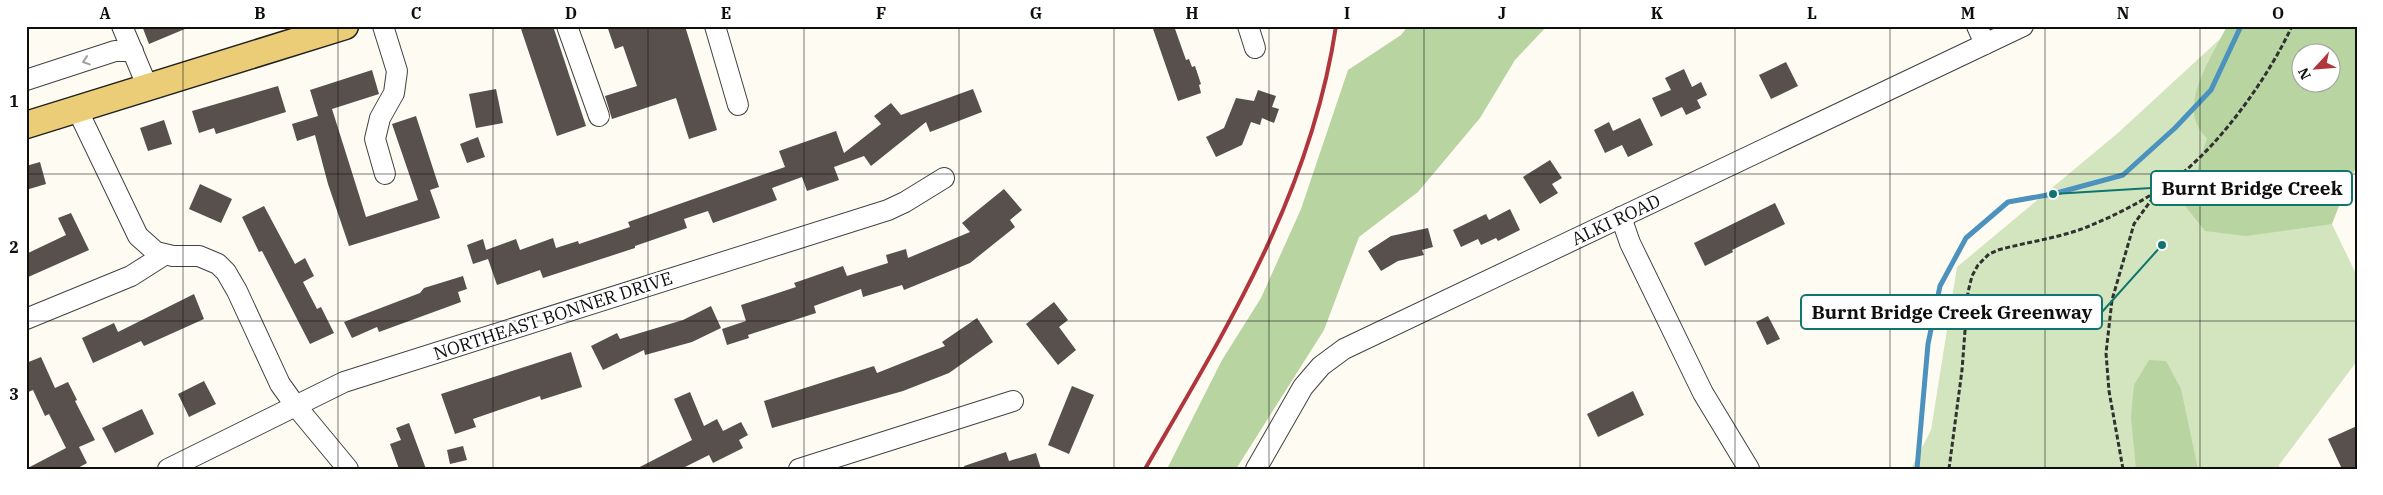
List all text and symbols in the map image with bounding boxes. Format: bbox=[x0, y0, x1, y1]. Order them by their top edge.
text: A bbox=[99, 3, 111, 23]
text: B bbox=[254, 3, 266, 23]
text: C bbox=[411, 3, 421, 23]
text: D bbox=[565, 3, 577, 23]
text: E bbox=[721, 3, 731, 23]
text: F bbox=[876, 3, 886, 23]
text: G bbox=[1030, 3, 1042, 23]
text: H bbox=[1186, 3, 1199, 23]
text: I bbox=[1344, 3, 1350, 23]
text: J bbox=[1498, 3, 1506, 23]
text: K bbox=[1651, 3, 1664, 23]
text: L bbox=[1807, 3, 1817, 23]
text: M bbox=[1961, 3, 1975, 23]
text: N bbox=[2117, 3, 2129, 23]
text: O bbox=[2272, 3, 2284, 23]
north arrow bbox=[2290, 42, 2340, 92]
one-way arrow bbox=[82, 55, 90, 65]
text: N bbox=[2294, 65, 2315, 83]
text: 1 bbox=[9, 91, 19, 111]
callout: Burnt Bridge Creek bbox=[2151, 171, 2352, 205]
text: Burnt Bridge Creek bbox=[2162, 176, 2343, 200]
street label: ALKI ROAD bbox=[1568, 189, 1664, 250]
text: 2 bbox=[9, 237, 19, 257]
street label: NORTHEAST BONNER DRIVE bbox=[430, 266, 675, 365]
callout: Burnt Bridge Creek Greenway bbox=[1801, 295, 2102, 329]
text: Burnt Bridge Creek Greenway bbox=[1812, 300, 2093, 324]
text: 3 bbox=[9, 384, 19, 404]

